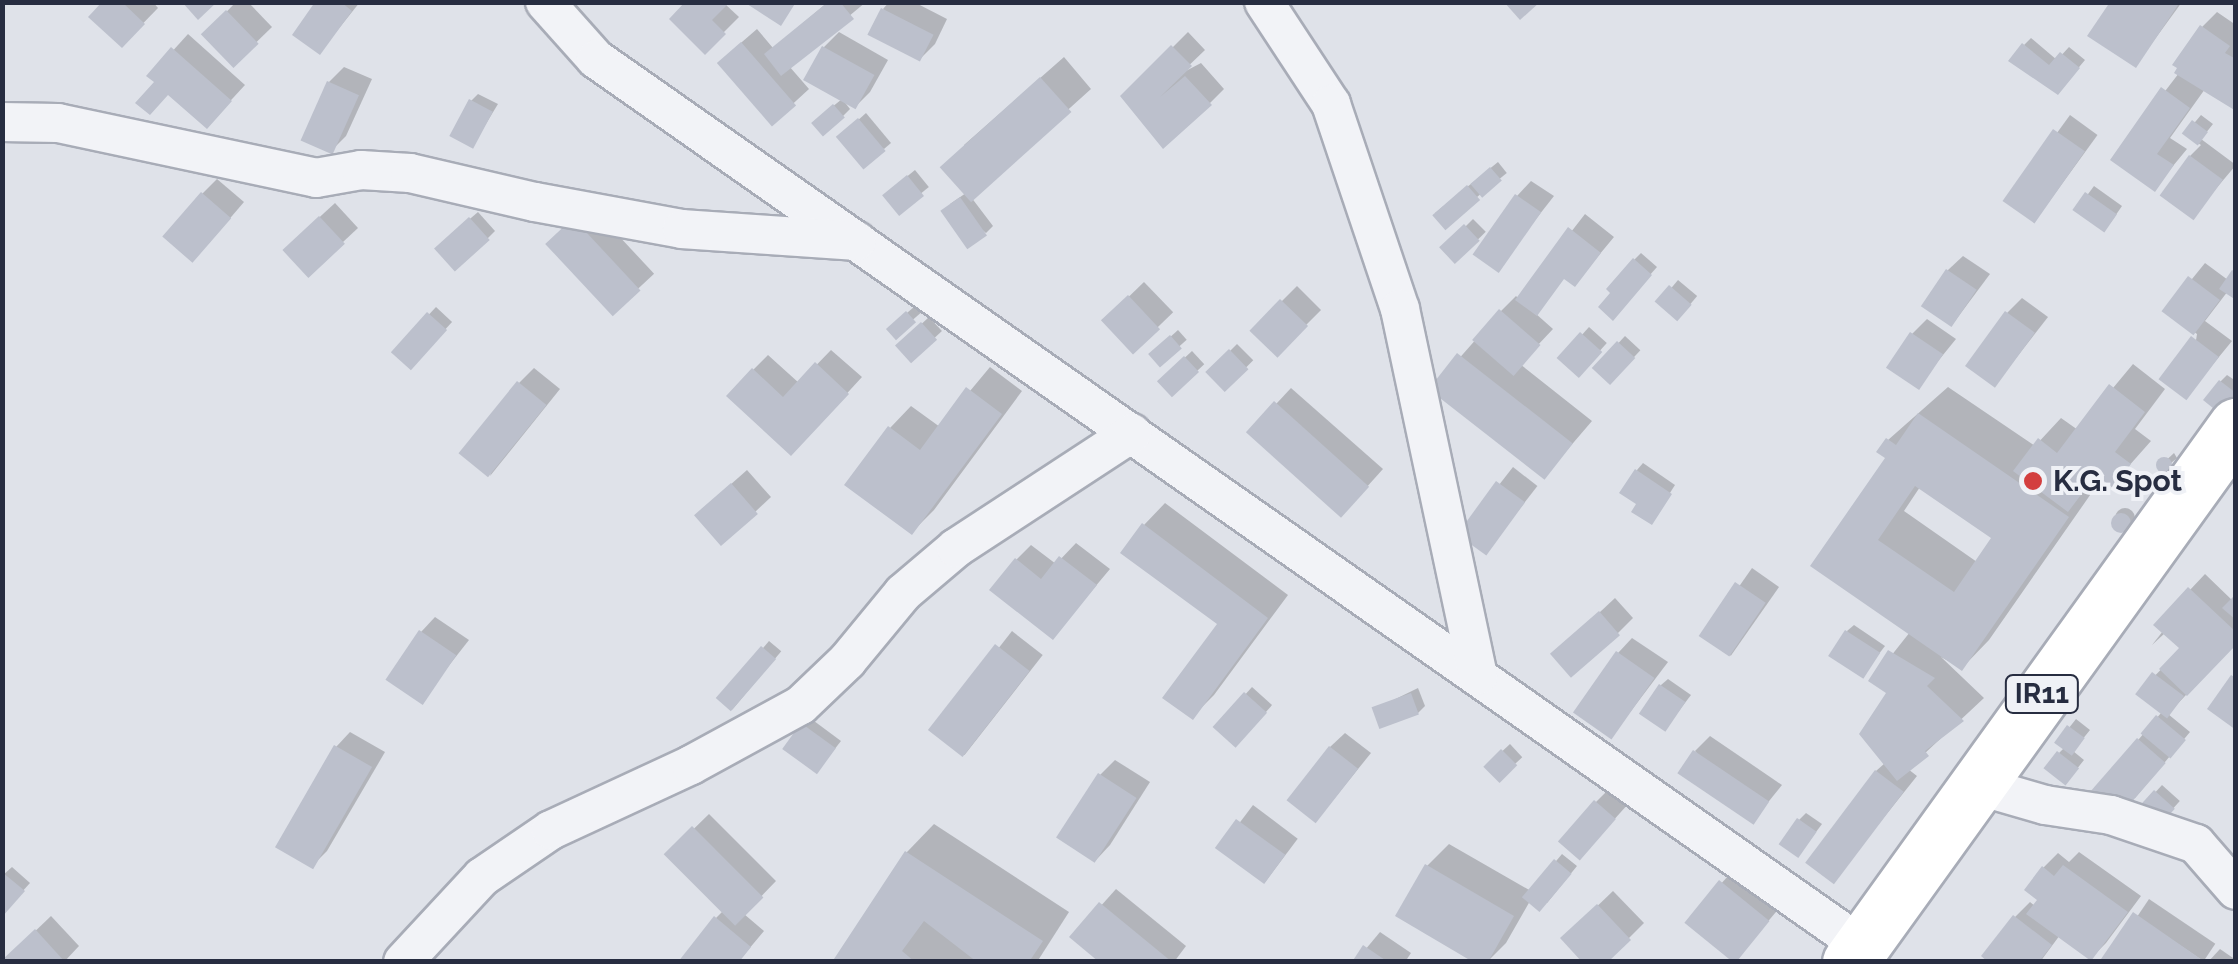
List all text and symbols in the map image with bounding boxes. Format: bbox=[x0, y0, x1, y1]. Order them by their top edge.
place label: K.G. Spot bbox=[2053, 463, 2182, 499]
marker: K.G. Spot bbox=[2022, 470, 2044, 492]
road number: IR11 bbox=[2004, 671, 2080, 717]

